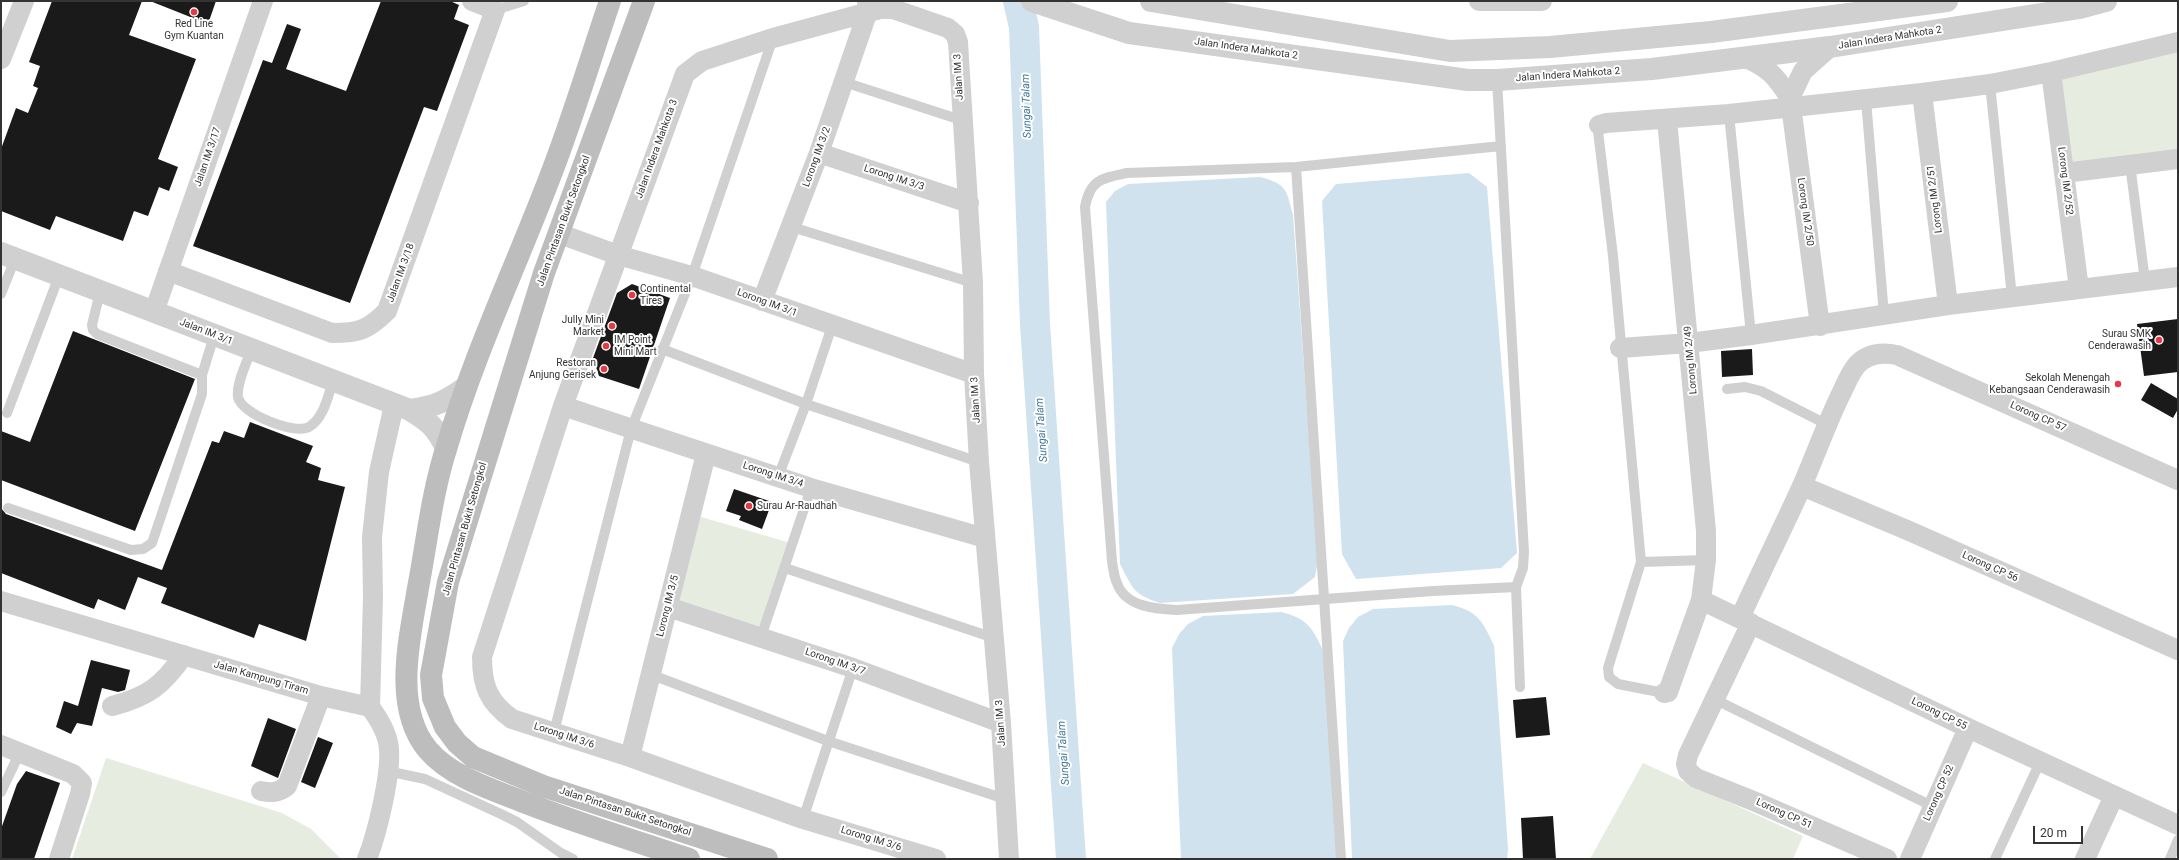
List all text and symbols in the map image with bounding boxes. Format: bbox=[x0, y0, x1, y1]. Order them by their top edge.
marker: Red Line Gym Kuantan bbox=[189, 7, 199, 17]
place label: Red Line Gym Kuantan bbox=[164, 18, 224, 42]
street label: Jalan Indera Mahkota 2 bbox=[1838, 24, 1942, 52]
street label: Jalan Indera Mahkota 2 bbox=[1193, 36, 1299, 62]
street label: Jalan IM 3 bbox=[952, 54, 966, 100]
street label: Jalan Indera Mahkota 2 bbox=[1516, 65, 1620, 85]
water label: Sungai Talam bbox=[1019, 74, 1035, 138]
street label: Jalan Indera Mahkota 3 bbox=[634, 98, 680, 200]
street label: Lorong IM 3/2 bbox=[801, 125, 833, 189]
street label: Jalan IM 3/17 bbox=[192, 126, 224, 188]
street label: Lorong IM 2/52 bbox=[2055, 146, 2075, 216]
street label: Jalan Pintasan Bukit Setongkol bbox=[535, 154, 593, 288]
street label: Lorong IM 3/3 bbox=[862, 163, 926, 193]
street label: Lorong IM 2/51 bbox=[1925, 164, 1945, 234]
street label: Lorong IM 2/50 bbox=[1794, 177, 1816, 247]
street label: Jalan IM 3/18 bbox=[385, 242, 417, 304]
place label: Continental Tires bbox=[640, 283, 691, 306]
street label: Lorong IM 3/1 bbox=[735, 287, 799, 319]
marker: Continental Tires bbox=[627, 290, 637, 300]
place label: Jully Mini Market bbox=[562, 314, 604, 338]
street label: Jalan IM 3/1 bbox=[178, 316, 234, 348]
marker: Jully Mini Market bbox=[607, 321, 617, 331]
street label: Lorong IM 2/49 bbox=[1682, 325, 1700, 395]
place label: Surau SMK Cenderawasih bbox=[2088, 328, 2151, 352]
place label: IM Point Mini Mart bbox=[614, 334, 657, 358]
marker: Surau SMK Cenderawasih bbox=[2154, 335, 2164, 345]
marker: IM Point Mini Mart bbox=[601, 341, 611, 351]
place label: Restoran Anjung Gerisek bbox=[529, 357, 596, 380]
marker: Restoran Anjung Gerisek bbox=[599, 364, 609, 374]
place label: Sekolah Menengah Kebangsaan Cenderawasih bbox=[1989, 372, 2110, 396]
street label: Jalan IM 3 bbox=[969, 377, 983, 423]
marker: Sekolah Menengah Kebangsaan Cenderawasih bbox=[2113, 379, 2123, 389]
water label: Sungai Talam bbox=[1033, 397, 1051, 463]
street label: Lorong CP 57 bbox=[2008, 399, 2068, 435]
street label: Lorong IM 3/4 bbox=[741, 460, 805, 490]
street label: Jalan Pintasan Bukit Setongkol bbox=[440, 461, 490, 597]
place label: Surau Ar-Raudhah bbox=[757, 500, 837, 512]
marker: Surau Ar-Raudhah bbox=[744, 501, 754, 511]
street label: Lorong CP 56 bbox=[1960, 549, 2020, 585]
street label: Lorong IM 3/5 bbox=[655, 574, 681, 638]
street label: Lorong IM 3/7 bbox=[803, 646, 867, 678]
street label: Jalan Kampung Tiram bbox=[212, 659, 310, 697]
street label: Lorong CP 55 bbox=[1909, 695, 1969, 733]
street label: Jalan IM 3 bbox=[993, 699, 1009, 747]
water label: Sungai Talam bbox=[1055, 720, 1073, 786]
street label: Lorong IM 3/6 bbox=[532, 721, 596, 751]
street label: Lorong CP 52 bbox=[1921, 763, 1957, 823]
street label: Jalan Pintasan Bukit Setongkol bbox=[558, 785, 692, 839]
street label: Lorong CP 51 bbox=[1754, 796, 1814, 832]
scale bar bbox=[2035, 818, 2085, 844]
street label: Lorong IM 3/6 bbox=[839, 824, 903, 854]
text: 20 m bbox=[2040, 826, 2067, 840]

